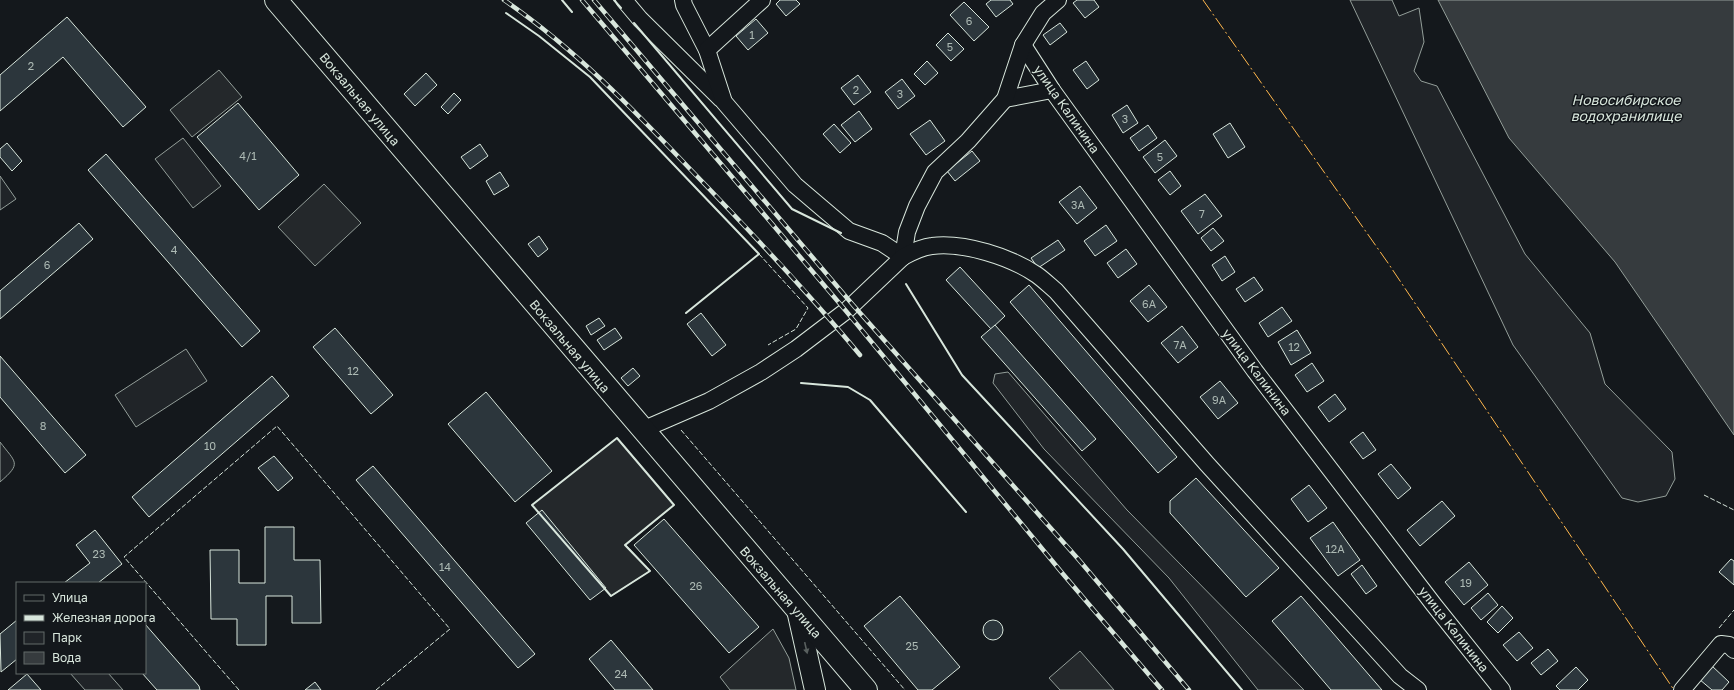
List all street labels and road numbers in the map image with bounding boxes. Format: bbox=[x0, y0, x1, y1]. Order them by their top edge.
street label: Вокзальная улица bbox=[316, 49, 404, 149]
street label: улица Калинина bbox=[1031, 62, 1103, 156]
street label: Вокзальная улица bbox=[526, 296, 614, 396]
street label: улица Калинина bbox=[1219, 326, 1295, 418]
street label: Вокзальная улица bbox=[737, 543, 825, 641]
street label: улица Калинина bbox=[1416, 583, 1492, 675]

